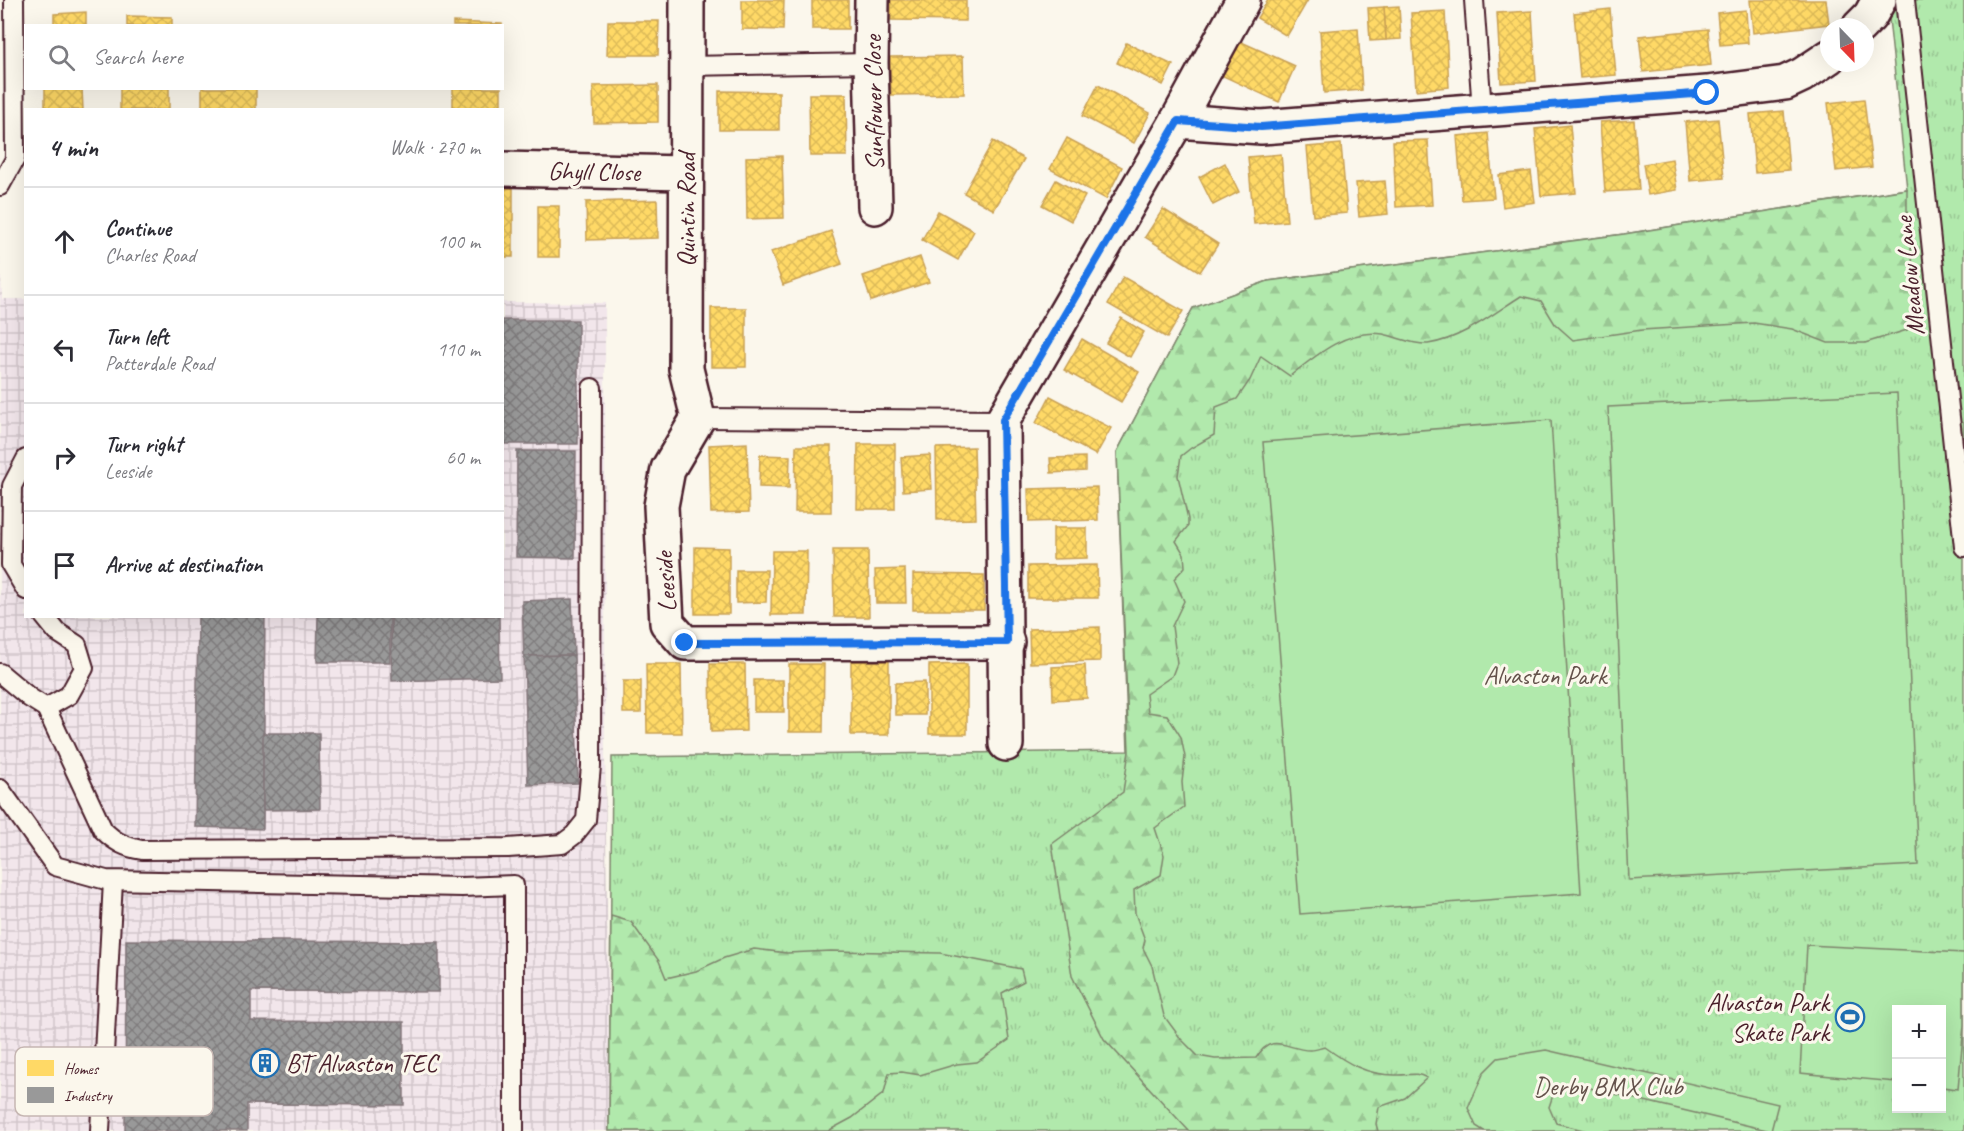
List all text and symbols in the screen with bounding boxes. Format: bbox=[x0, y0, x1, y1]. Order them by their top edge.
north arrow bbox=[1820, 18, 1874, 72]
search box bbox=[24, 24, 504, 90]
street label: Sunflower Close bbox=[856, 33, 891, 171]
icon: search bbox=[45, 41, 78, 74]
text: Search here bbox=[93, 43, 183, 71]
route start bbox=[1693, 79, 1719, 105]
text: 4 min bbox=[48, 131, 98, 164]
text: Walk · 270 m bbox=[390, 135, 480, 160]
street label: Quintin Road bbox=[670, 149, 703, 267]
street label: Ghyll Close bbox=[548, 154, 642, 189]
street label: Meadow Lane bbox=[1887, 213, 1932, 337]
text: Continue bbox=[105, 215, 171, 243]
icon: ahead bbox=[48, 225, 81, 258]
text: 100 m bbox=[437, 229, 480, 254]
text: Charles Road bbox=[105, 243, 195, 268]
text: Turn left bbox=[105, 323, 169, 351]
icon: left bbox=[48, 333, 81, 366]
text: 110 m bbox=[437, 337, 480, 362]
text: Patterdale Road bbox=[105, 351, 214, 376]
text: Turn right bbox=[105, 431, 182, 459]
icon: right bbox=[48, 441, 81, 474]
text: 60 m bbox=[446, 445, 480, 470]
text: Leeside bbox=[105, 459, 151, 484]
street label: Leeside bbox=[647, 548, 684, 613]
icon: arrive bbox=[48, 549, 81, 582]
text: Arrive at destination bbox=[105, 551, 262, 579]
route end bbox=[671, 629, 697, 655]
park label: Alvaston Park bbox=[1484, 659, 1609, 692]
place label: Alvaston Park Skate Park bbox=[1706, 986, 1832, 1049]
sports icon: Alvaston Park Skate Park bbox=[1834, 1001, 1866, 1033]
map controls bbox=[1892, 1005, 1946, 1113]
button: + bbox=[1892, 1005, 1946, 1059]
legend bbox=[15, 1047, 213, 1116]
building icon: BT Alvaston TEC bbox=[249, 1047, 281, 1079]
place label: BT Alvaston TEC bbox=[286, 1047, 441, 1080]
text: Homes bbox=[64, 1059, 100, 1079]
button: − bbox=[1892, 1059, 1946, 1113]
park label: Derby BMX Club bbox=[1533, 1070, 1684, 1103]
text: Industry bbox=[64, 1086, 113, 1106]

